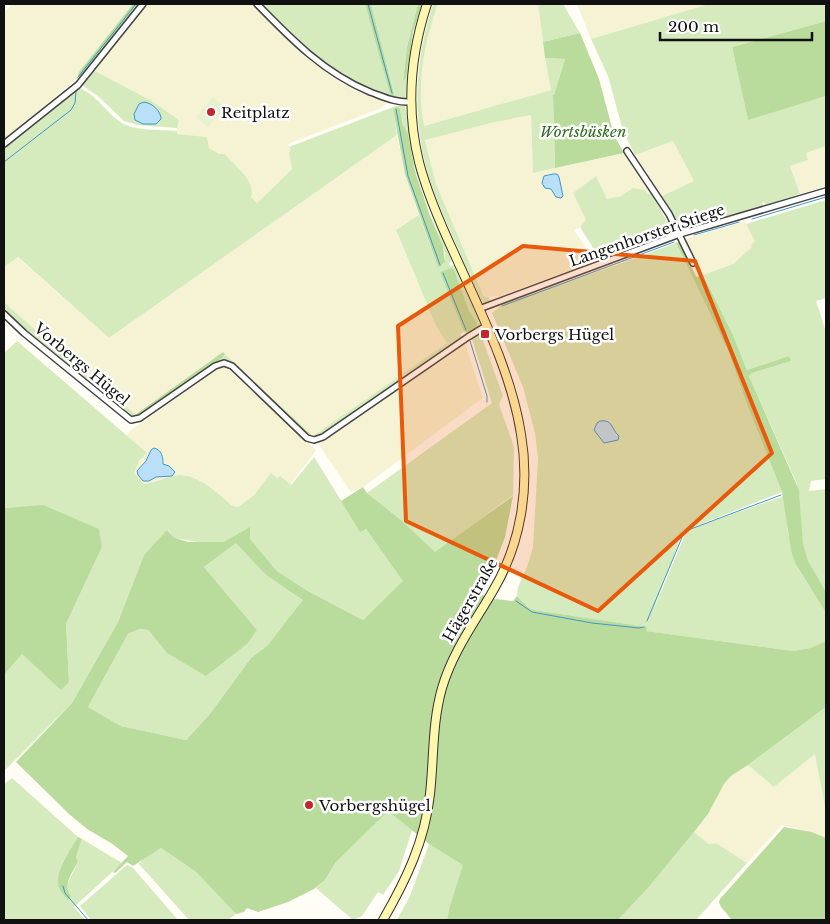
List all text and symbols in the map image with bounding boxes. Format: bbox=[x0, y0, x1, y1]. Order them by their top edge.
scale bar bbox=[660, 10, 812, 42]
text: 200 m bbox=[668, 17, 719, 36]
place label: Reitplatz bbox=[221, 103, 290, 122]
marker: Reitplatz bbox=[205, 106, 217, 118]
park label: Wortsbüsken bbox=[540, 122, 626, 141]
street label: Langenhorster Stiege bbox=[567, 199, 727, 271]
street label: Vorbergs Hügel bbox=[29, 318, 134, 410]
place label: Vorbergs Hügel bbox=[494, 325, 614, 344]
marker: Vorbergs Hügel bbox=[479, 328, 491, 340]
street label: Hägerstraße bbox=[438, 555, 502, 645]
place label: Vorbergshügel bbox=[318, 796, 431, 815]
marker: Vorbergshügel bbox=[303, 799, 315, 811]

